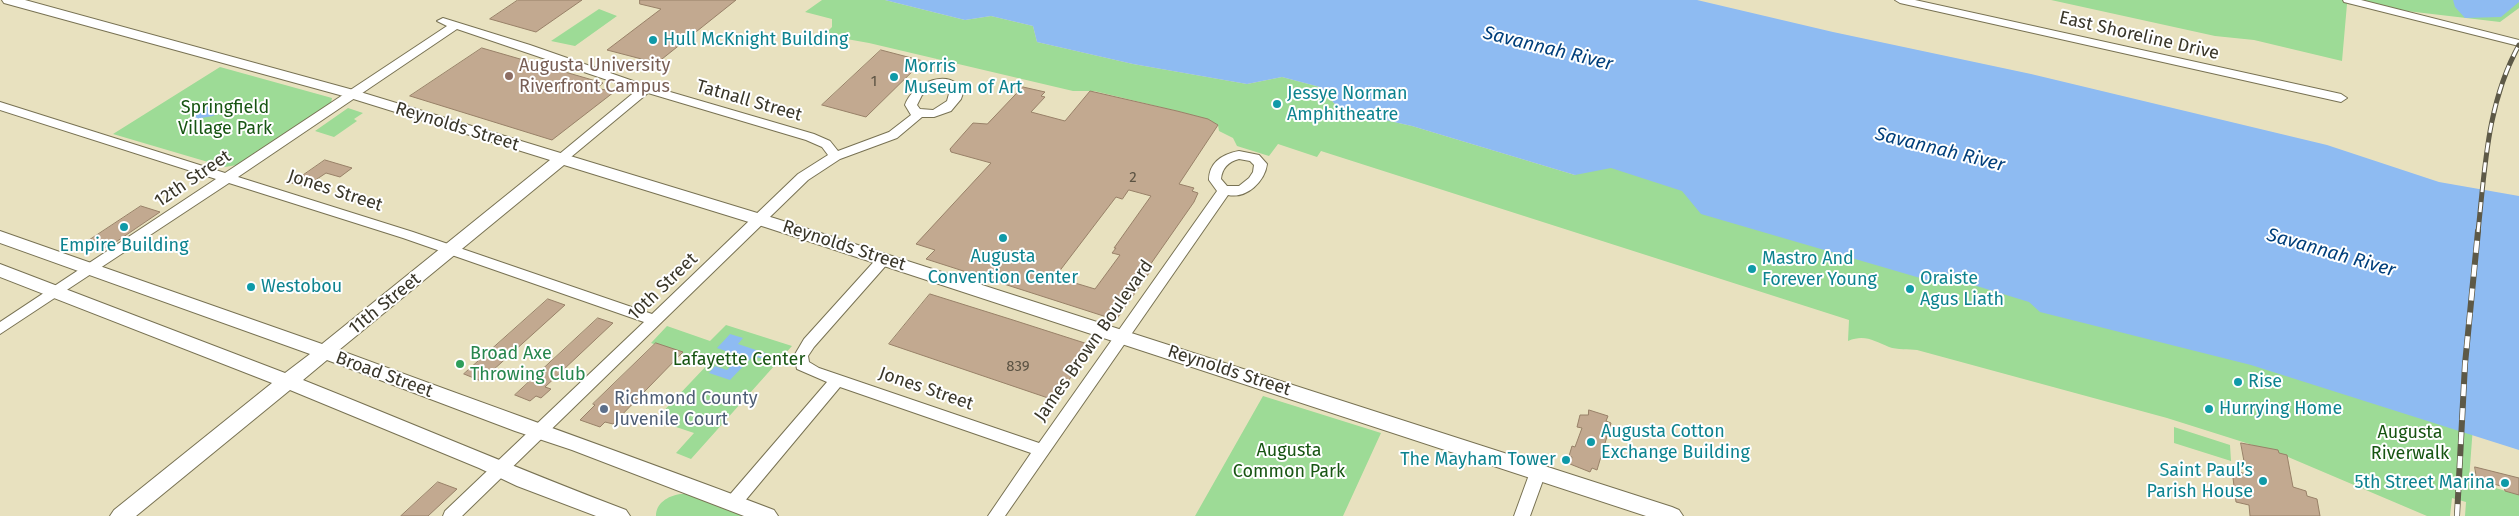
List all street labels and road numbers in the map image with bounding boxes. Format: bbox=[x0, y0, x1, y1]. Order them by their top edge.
street label: East Shoreline Drive bbox=[2057, 7, 2221, 65]
street label: Tatnall Street bbox=[694, 76, 804, 126]
street label: Reynolds Street bbox=[393, 98, 521, 156]
street label: 12th Street bbox=[151, 146, 235, 212]
street label: Jones Street bbox=[285, 166, 385, 216]
street label: Reynolds Street bbox=[780, 216, 908, 276]
street label: 10th Street bbox=[624, 248, 702, 326]
street label: James Brown Boulevard bbox=[1030, 256, 1158, 426]
street label: 11th Street bbox=[345, 269, 425, 339]
street label: Reynolds Street bbox=[1165, 341, 1293, 401]
street label: Broad Street bbox=[332, 347, 436, 403]
street label: Jones Street bbox=[876, 363, 976, 415]

